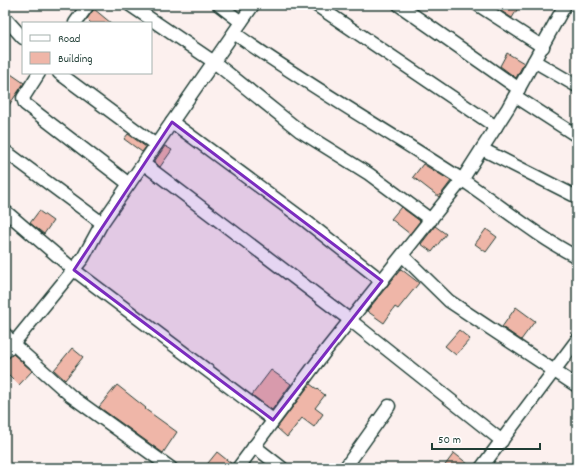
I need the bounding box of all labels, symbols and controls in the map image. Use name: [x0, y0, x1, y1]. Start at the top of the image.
legend: [22, 22, 152, 74]
text: Road: [58, 31, 80, 48]
text: Building: [58, 51, 93, 68]
scale bar: [432, 425, 540, 451]
text: 50 m: [438, 432, 461, 449]

